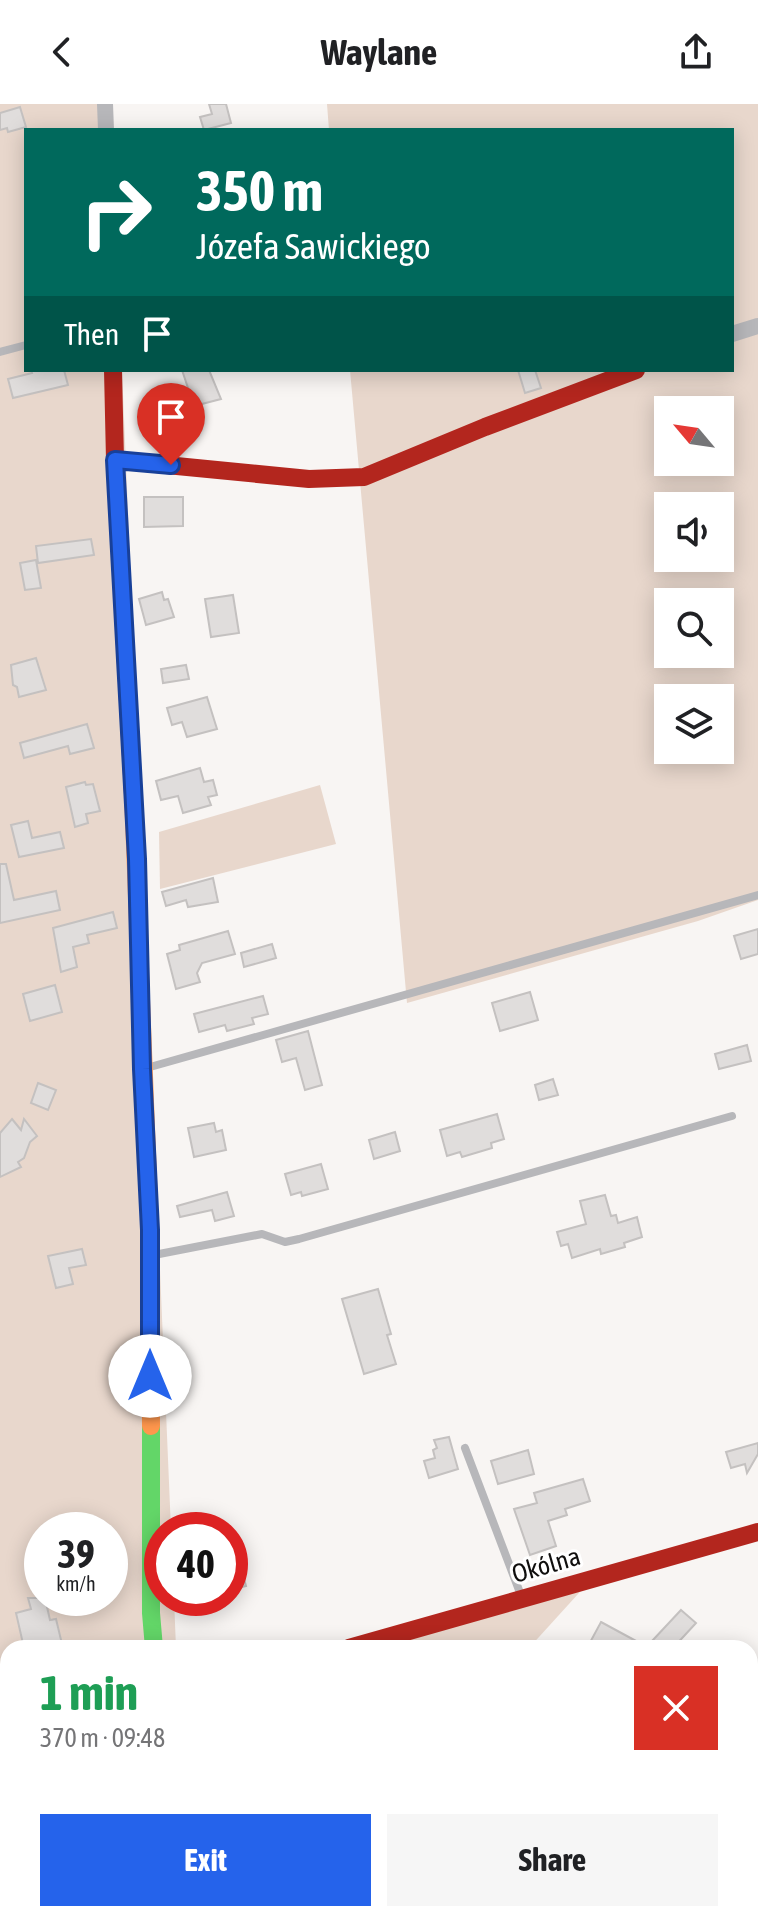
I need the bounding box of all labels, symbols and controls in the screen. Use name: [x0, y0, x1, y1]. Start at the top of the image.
icon: back: [40, 30, 84, 74]
icon: share: [674, 30, 718, 74]
text: Waylane: [321, 31, 437, 73]
text: 350 m: [196, 159, 323, 223]
icon: right: [64, 160, 168, 264]
text: Józefa Sawickiego: [196, 225, 431, 267]
icon: arrive: [135, 312, 179, 356]
text: Then: [64, 317, 119, 351]
pin: [137, 383, 205, 465]
icon: arrive: [149, 395, 193, 439]
north arrow: [654, 396, 734, 476]
map controls: [654, 396, 734, 764]
button: sound: [654, 492, 734, 572]
button: search: [654, 588, 734, 668]
button: layers: [654, 684, 734, 764]
position arrow: [108, 1334, 192, 1418]
speed limit sign: 40: [144, 1512, 248, 1616]
text: 39: [57, 1531, 95, 1576]
street label: Okólna: [508, 1541, 584, 1589]
text: km/h: [56, 1572, 96, 1595]
text: 1 min: [40, 1665, 138, 1720]
button: close: [634, 1666, 718, 1750]
text: 370 m · 09:48: [40, 1723, 165, 1753]
button: Exit: [40, 1814, 371, 1906]
button: Share: [387, 1814, 718, 1906]

